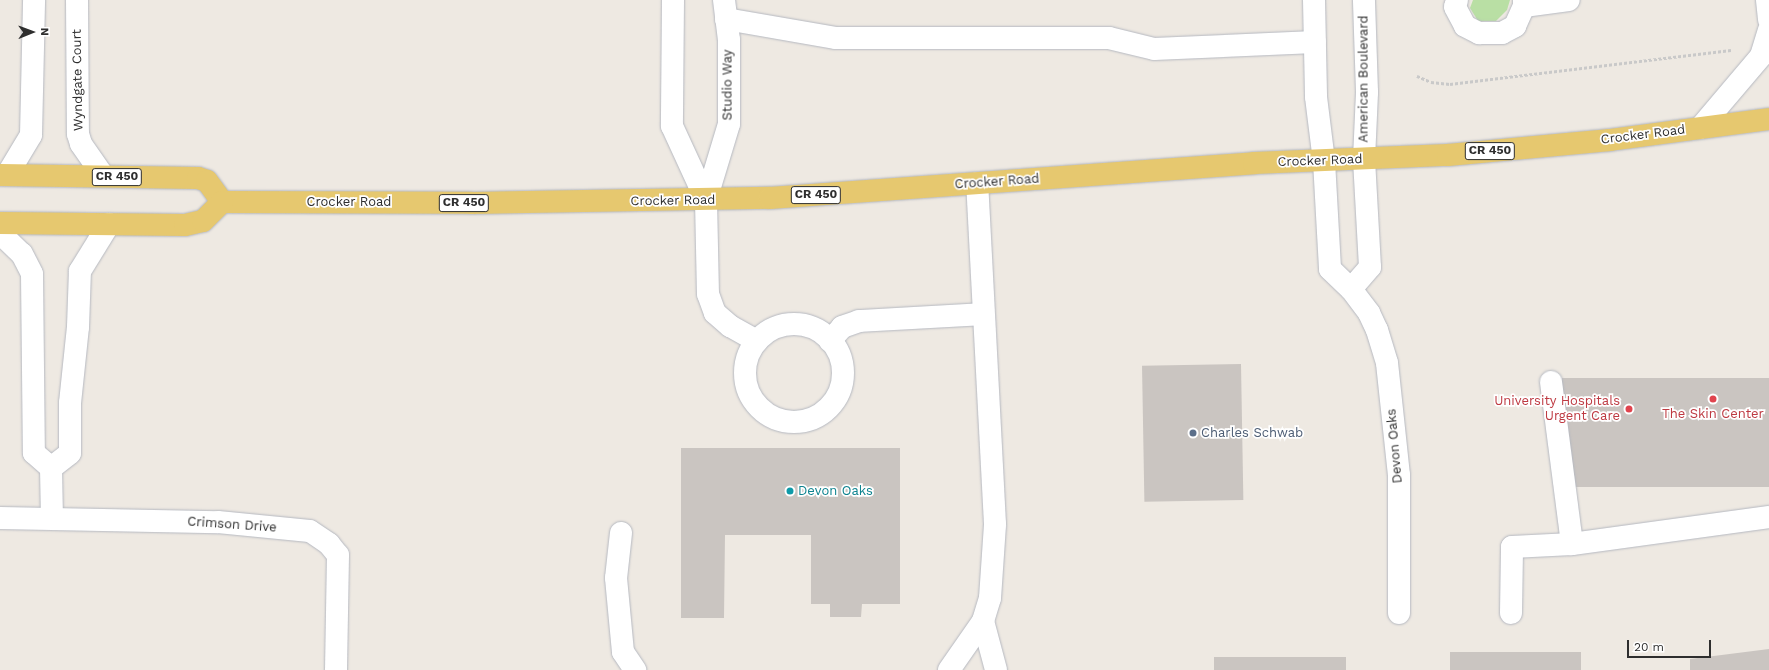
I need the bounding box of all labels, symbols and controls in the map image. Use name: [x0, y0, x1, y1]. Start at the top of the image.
north arrow: [12, 12, 52, 52]
street label: American Boulevard: [1356, 15, 1372, 143]
text: N: [38, 28, 51, 36]
street label: Wyndgate Court: [69, 29, 87, 131]
street label: Studio Way: [720, 49, 736, 121]
street label: Crocker Road: [1600, 122, 1686, 148]
road number: CR 450: [1464, 141, 1516, 161]
street label: Crocker Road: [1277, 152, 1363, 170]
road number: CR 450: [91, 167, 143, 187]
street label: Crocker Road: [954, 171, 1040, 193]
road number: CR 450: [790, 185, 842, 205]
street label: Crocker Road: [630, 192, 716, 210]
road number: CR 450: [438, 193, 490, 213]
street label: Crocker Road: [306, 194, 392, 210]
marker: The Skin Center: [1707, 393, 1719, 405]
place label: University Hospitals Urgent Care: [1494, 394, 1620, 425]
marker: University Hospitals Urgent Care: [1623, 403, 1635, 415]
place label: The Skin Center: [1662, 406, 1764, 422]
street label: Devon Oaks: [1384, 408, 1406, 484]
place label: Charles Schwab: [1201, 425, 1303, 441]
marker: Charles Schwab: [1188, 428, 1198, 438]
place label: Devon Oaks: [798, 483, 873, 499]
marker: Devon Oaks: [785, 486, 795, 496]
street label: Crimson Drive: [187, 514, 277, 536]
scale bar: [1629, 632, 1713, 658]
text: 20 m: [1634, 640, 1664, 654]

